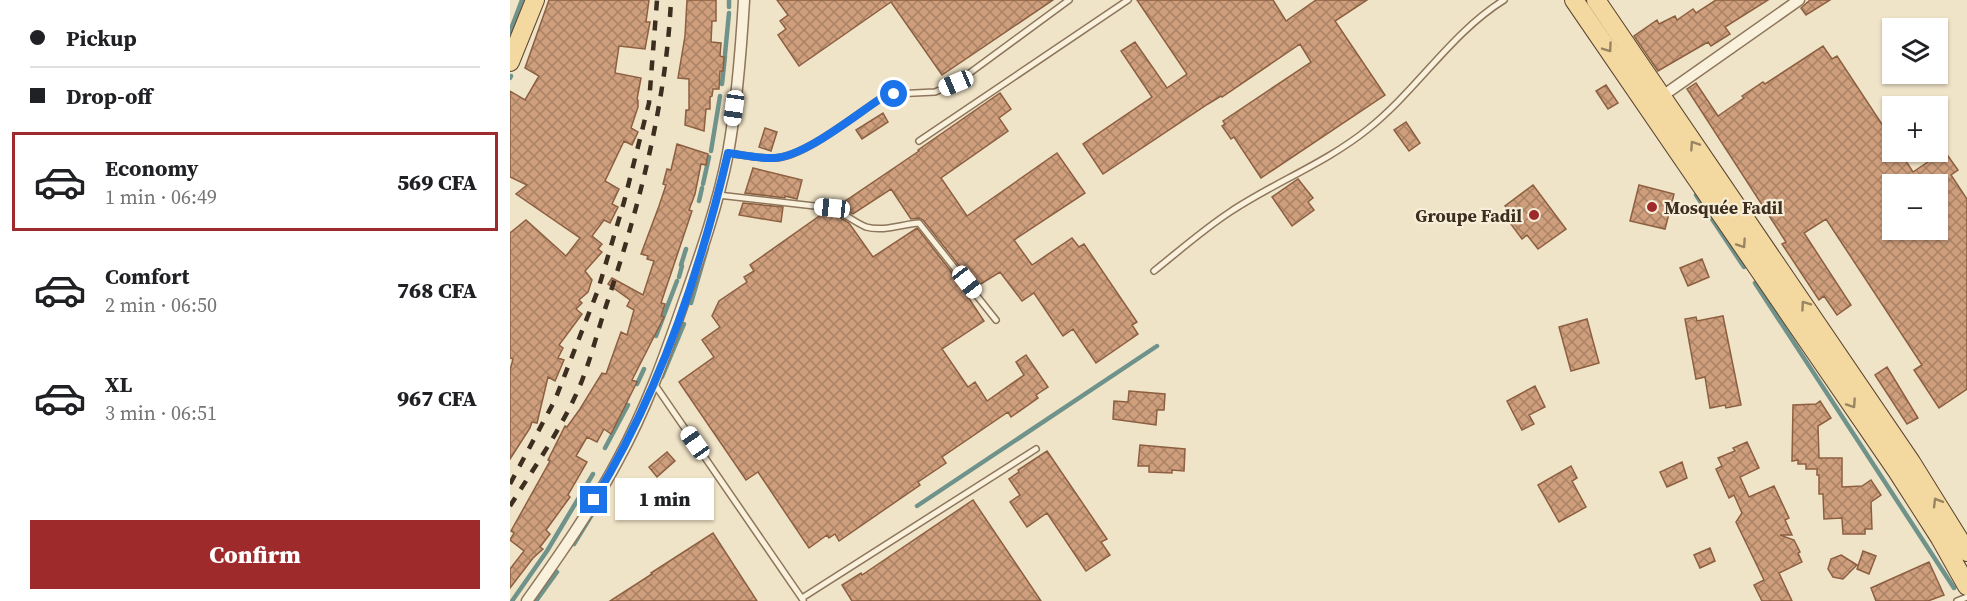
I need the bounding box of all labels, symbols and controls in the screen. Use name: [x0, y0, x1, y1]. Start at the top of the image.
map controls: [1882, 18, 1948, 240]
button: layers: [1882, 18, 1948, 84]
text: Pickup: [66, 23, 137, 53]
one-way arrow: [1601, 41, 1612, 52]
car: [936, 68, 976, 98]
route start: [880, 80, 907, 107]
text: Drop-off: [66, 81, 152, 111]
car: [723, 89, 745, 127]
button: +: [1882, 96, 1948, 162]
one-way arrow: [1691, 140, 1702, 151]
text: Economy: [105, 153, 199, 183]
icon: car: [33, 155, 87, 209]
text: 569 CFA: [397, 167, 477, 197]
button: −: [1882, 174, 1948, 240]
text: 1 min · 06:49: [105, 183, 217, 211]
place label: Mosquée Fadil: [1664, 195, 1783, 220]
car: [813, 197, 851, 219]
marker: Mosquée Fadil: [1645, 200, 1659, 214]
place label: Groupe Fadil: [1415, 203, 1522, 228]
marker: Groupe Fadil: [1527, 208, 1541, 222]
one-way arrow: [1734, 237, 1745, 248]
text: Comfort: [105, 261, 189, 291]
car: [949, 262, 985, 302]
icon: car: [33, 263, 87, 317]
text: 768 CFA: [397, 275, 477, 305]
text: 2 min · 06:50: [105, 291, 217, 319]
one-way arrow: [1801, 301, 1812, 312]
text: XL: [105, 369, 132, 399]
icon: car: [33, 371, 87, 425]
text: 967 CFA: [397, 383, 477, 413]
one-way arrow: [1845, 398, 1856, 409]
text: 3 min · 06:51: [105, 399, 217, 427]
car: [677, 423, 713, 463]
callout: 1 min: [615, 479, 714, 521]
text: 1 min: [638, 485, 691, 513]
route end: [580, 486, 607, 513]
one-way arrow: [1932, 498, 1944, 508]
button: Confirm: [30, 520, 480, 589]

